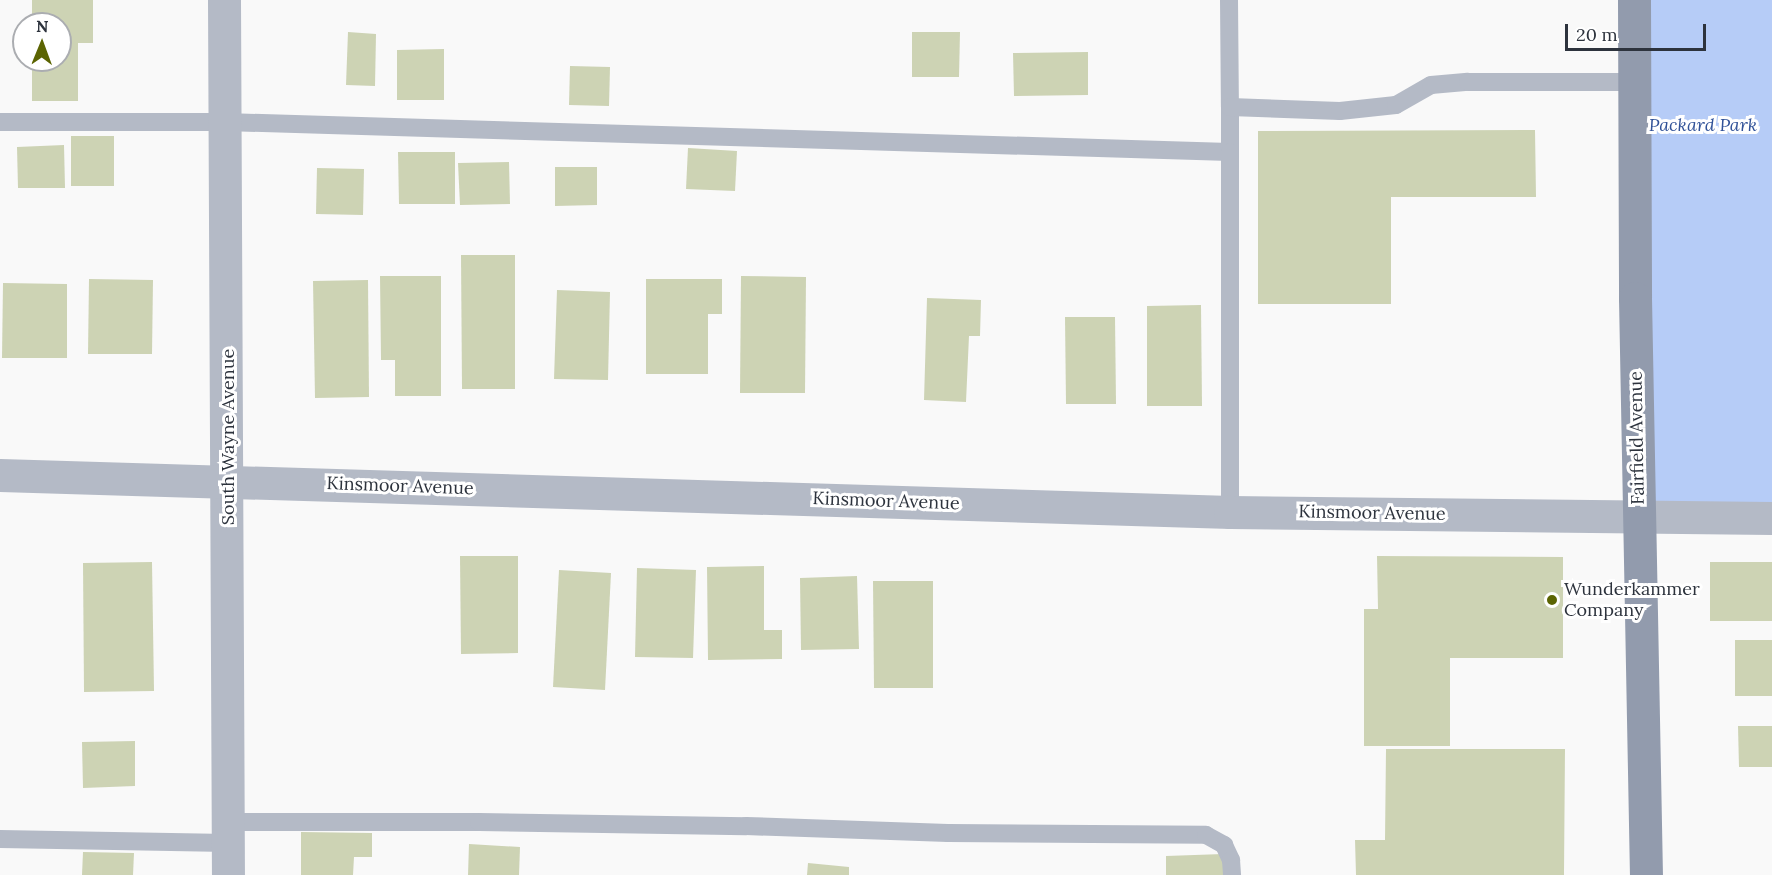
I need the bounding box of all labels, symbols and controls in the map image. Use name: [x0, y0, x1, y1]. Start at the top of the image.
north arrow: [12, 12, 72, 72]
scale bar: [1568, 12, 1709, 50]
text: N: [36, 16, 49, 36]
text: 20 m: [1576, 23, 1618, 46]
park label: Packard Park: [1649, 114, 1757, 136]
street label: South Wayne Avenue: [217, 349, 239, 525]
street label: Fairfield Avenue: [1625, 371, 1649, 505]
street label: Kinsmoor Avenue: [326, 473, 474, 499]
street label: Kinsmoor Avenue: [812, 488, 960, 514]
street label: Kinsmoor Avenue: [1298, 501, 1446, 525]
place label: Wunderkammer Company: [1564, 579, 1700, 622]
marker: Wunderkammer Company: [1545, 593, 1559, 607]

